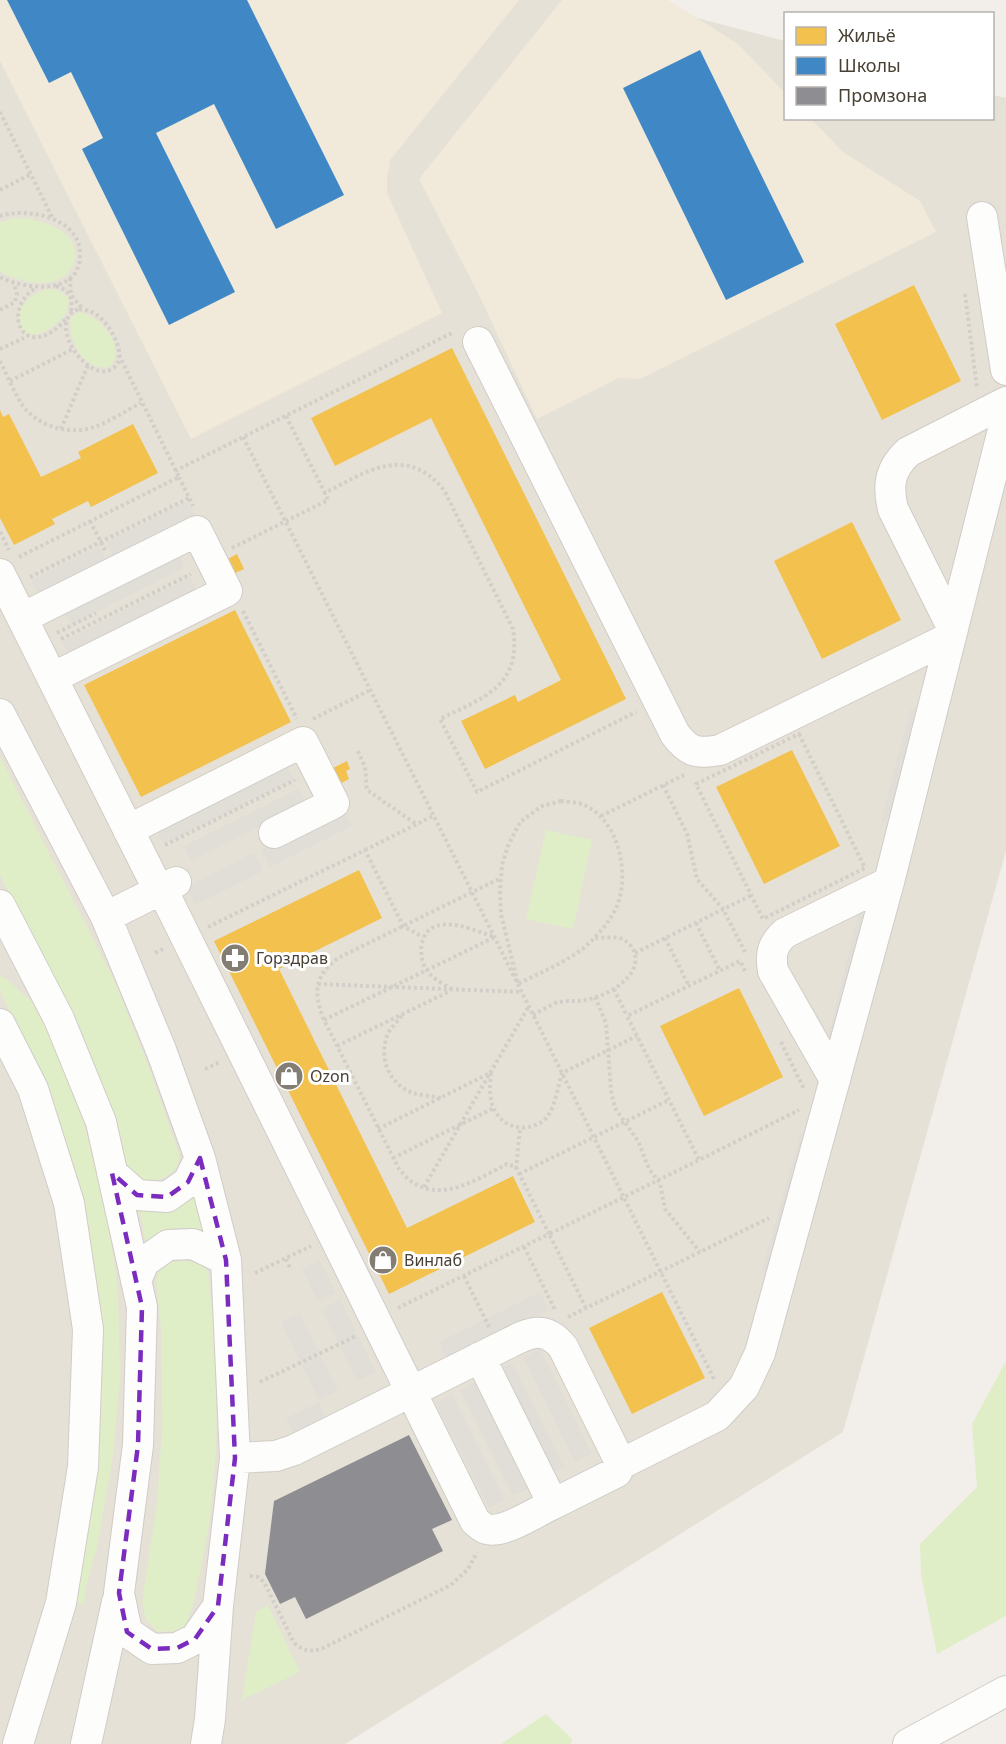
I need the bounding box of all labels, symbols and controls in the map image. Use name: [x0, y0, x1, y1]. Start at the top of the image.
legend: [784, 12, 994, 120]
text: Жильё: [838, 23, 896, 47]
text: Школы: [838, 53, 901, 77]
text: Промзона: [838, 83, 927, 107]
pharmacy icon: Горздрав: [219, 942, 251, 974]
place label: Горздрав: [256, 947, 328, 969]
shop icon: Ozon: [273, 1060, 305, 1092]
place label: Ozon: [310, 1065, 350, 1087]
shop icon: Винлаб: [367, 1244, 399, 1276]
place label: Винлаб: [404, 1249, 462, 1271]

